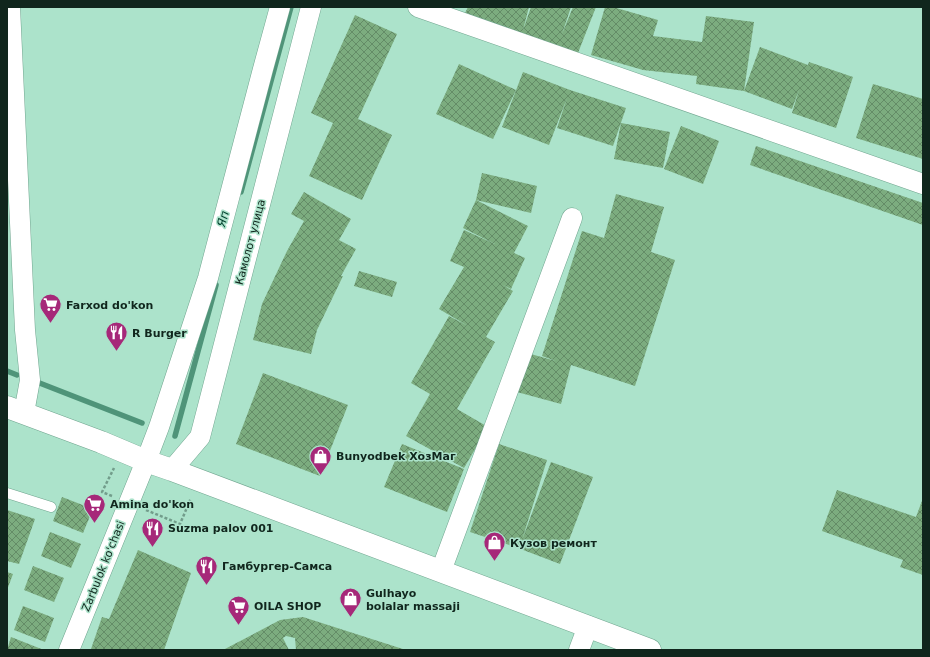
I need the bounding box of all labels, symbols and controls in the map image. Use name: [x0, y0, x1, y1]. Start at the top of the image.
street label: Камолот улица: [233, 198, 268, 286]
water label: Яп: [214, 209, 232, 230]
supermarket icon: Farxod do'kon: [37, 292, 63, 325]
place label: Farxod do'kon: [66, 299, 153, 312]
restaurant icon: R Burger: [104, 320, 130, 353]
place label: R Burger: [132, 327, 187, 340]
shop icon: Bunyodbek ХозМаг: [307, 443, 333, 476]
place label: Bunyodbek ХозМаг: [336, 450, 456, 463]
supermarket icon: Amina do'kon: [81, 491, 107, 524]
place label: Amina do'kon: [110, 498, 194, 511]
restaurant icon: Suzma palov 001: [140, 515, 166, 548]
street label: Zarbulok ko'chasi: [79, 519, 128, 613]
place label: Suzma palov 001: [168, 522, 273, 535]
shop icon: Кузов ремонт: [482, 530, 508, 563]
place label: Кузов ремонт: [510, 537, 597, 550]
restaurant icon: Гамбургер-Самса: [194, 553, 220, 586]
place label: Гамбургер-Самса: [222, 560, 332, 573]
shop icon: Gulhayo bolalar massaji: [337, 586, 363, 619]
place label: Gulhayo bolalar massaji: [366, 587, 460, 613]
supermarket icon: OILA SHOP: [226, 593, 252, 626]
place label: OILA SHOP: [254, 600, 321, 613]

